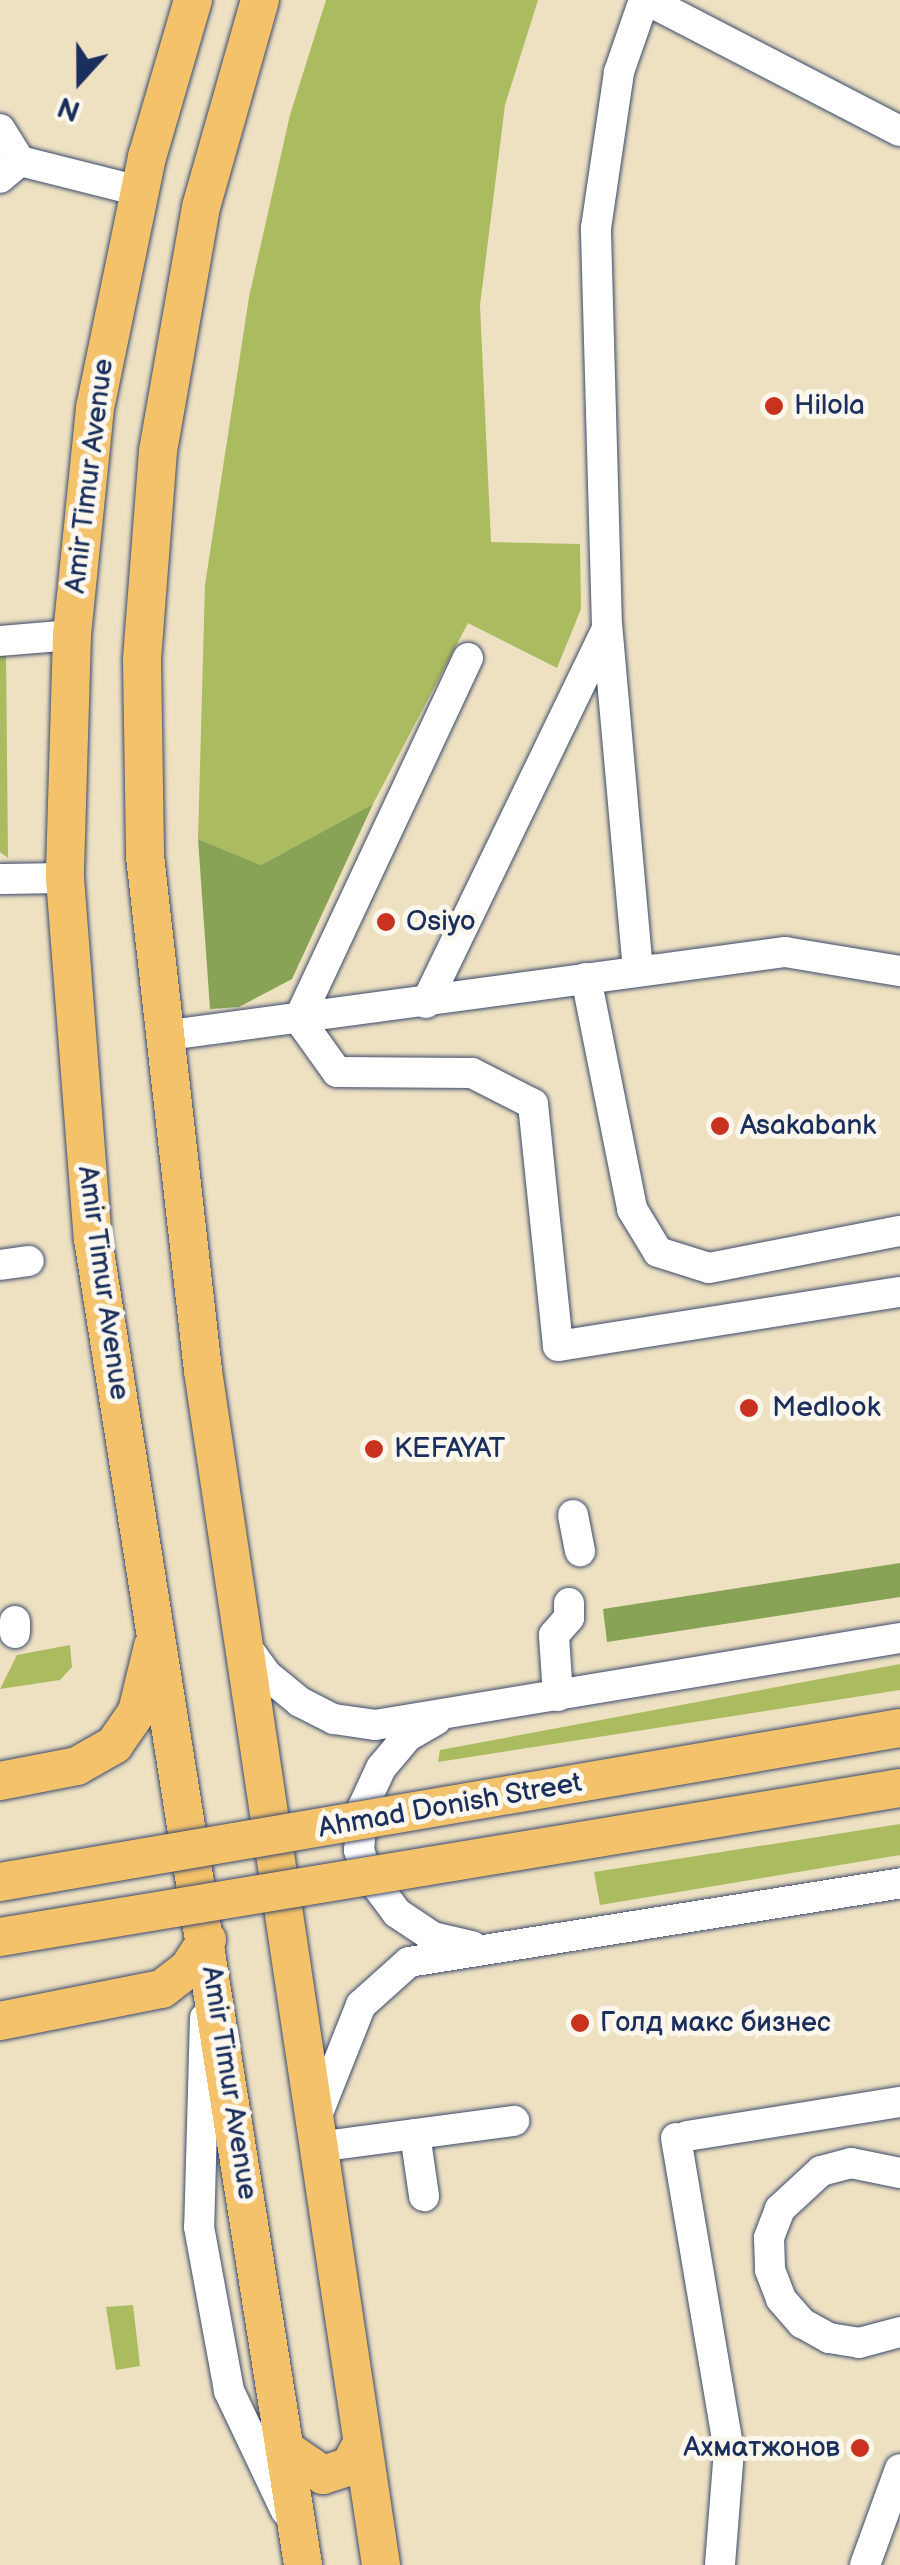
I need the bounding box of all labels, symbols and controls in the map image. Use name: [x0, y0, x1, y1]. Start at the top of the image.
north arrow: [30, 30, 130, 130]
text: N: [53, 89, 85, 128]
street label: Amir Timur Avenue: [59, 356, 121, 596]
place label: Hilola: [794, 389, 865, 423]
marker: Hilola: [763, 395, 785, 417]
place label: Osiyo: [406, 905, 476, 939]
marker: Osiyo: [375, 911, 397, 933]
place label: Asakabank: [740, 1109, 876, 1143]
marker: Asakabank: [709, 1115, 731, 1137]
street label: Amir Timur Avenue: [70, 1163, 136, 1403]
place label: Medlook: [772, 1391, 880, 1425]
marker: Medlook: [736, 1395, 762, 1421]
place label: KEFAYAT: [394, 1432, 505, 1466]
marker: KEFAYAT: [363, 1438, 385, 1460]
street label: Ahmad Donish Street: [315, 1766, 585, 1846]
street label: Amir Timur Avenue: [194, 1963, 264, 2203]
place label: Голд макс бизнес: [600, 2006, 831, 2040]
marker: Голд макс бизнес: [569, 2012, 591, 2034]
place label: Ахматжонов: [684, 2431, 840, 2465]
marker: Ахматжонов: [849, 2437, 871, 2459]

